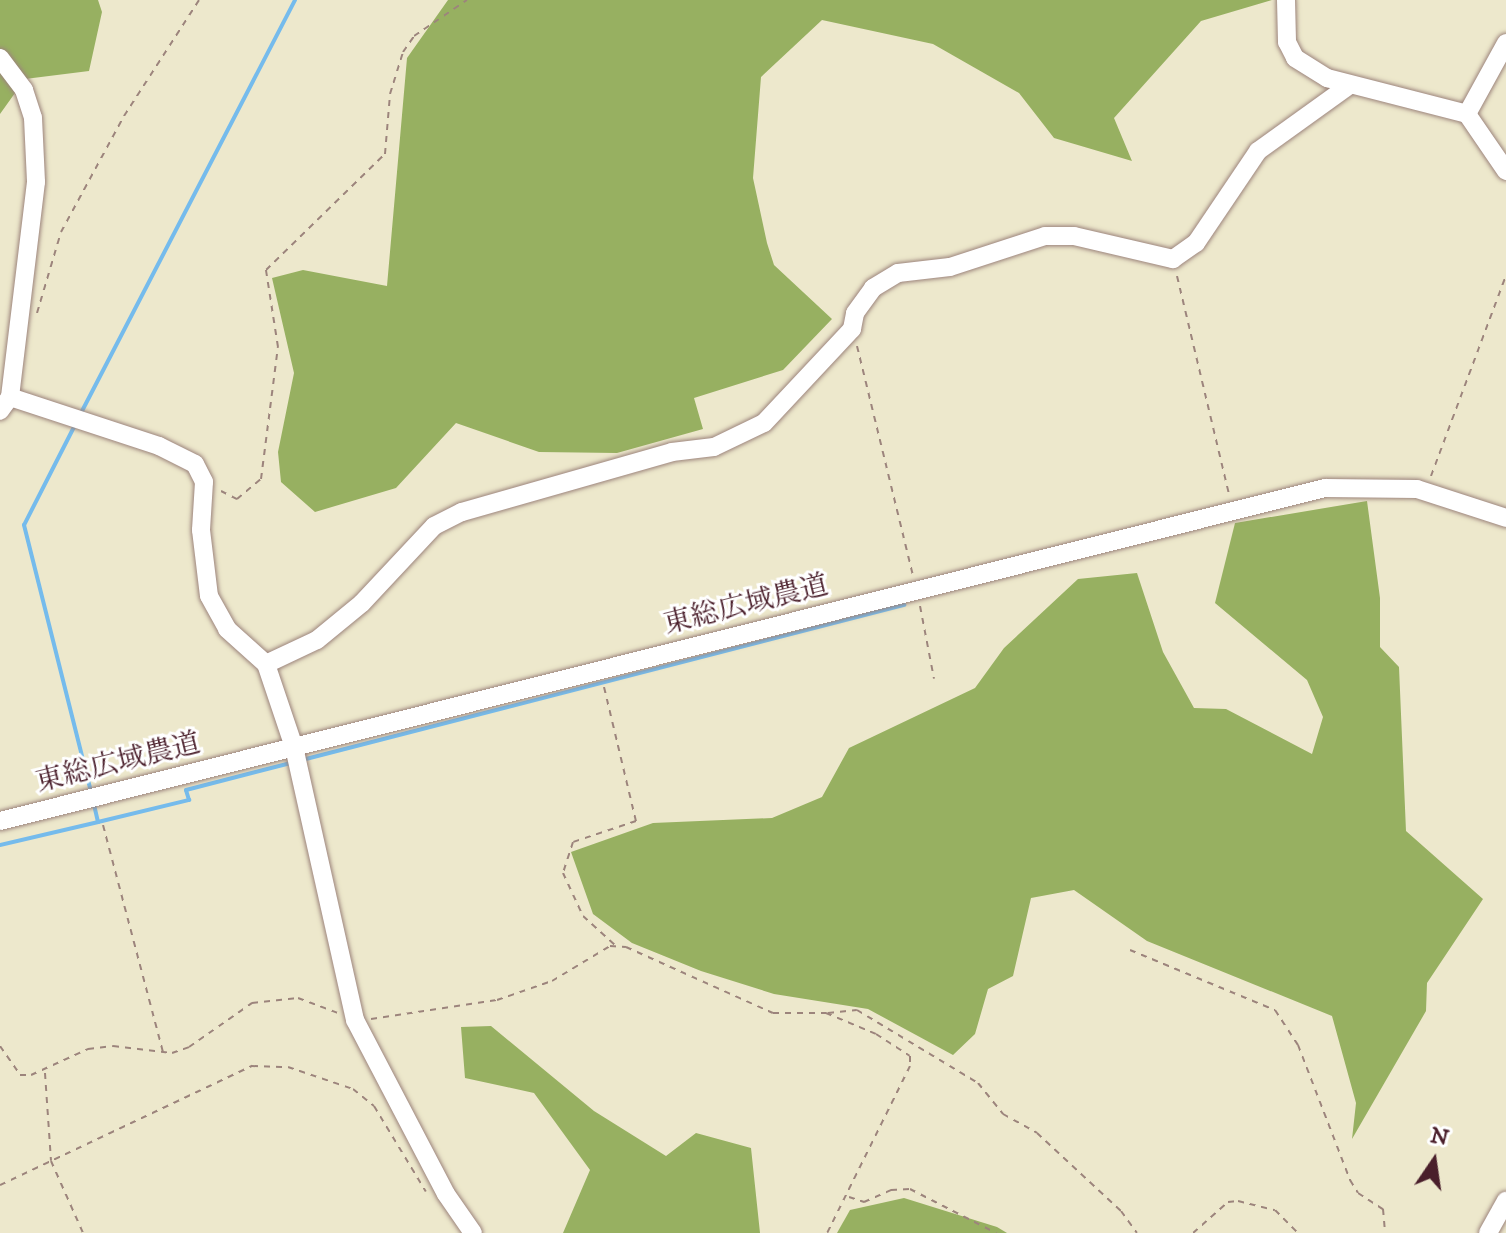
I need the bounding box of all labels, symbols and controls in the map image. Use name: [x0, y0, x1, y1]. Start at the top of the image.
street label: 東総広域農道: [660, 568, 832, 642]
street label: 東総広域農道: [32, 726, 204, 800]
north arrow: [1394, 1121, 1474, 1201]
text: N: [1428, 1122, 1451, 1152]

